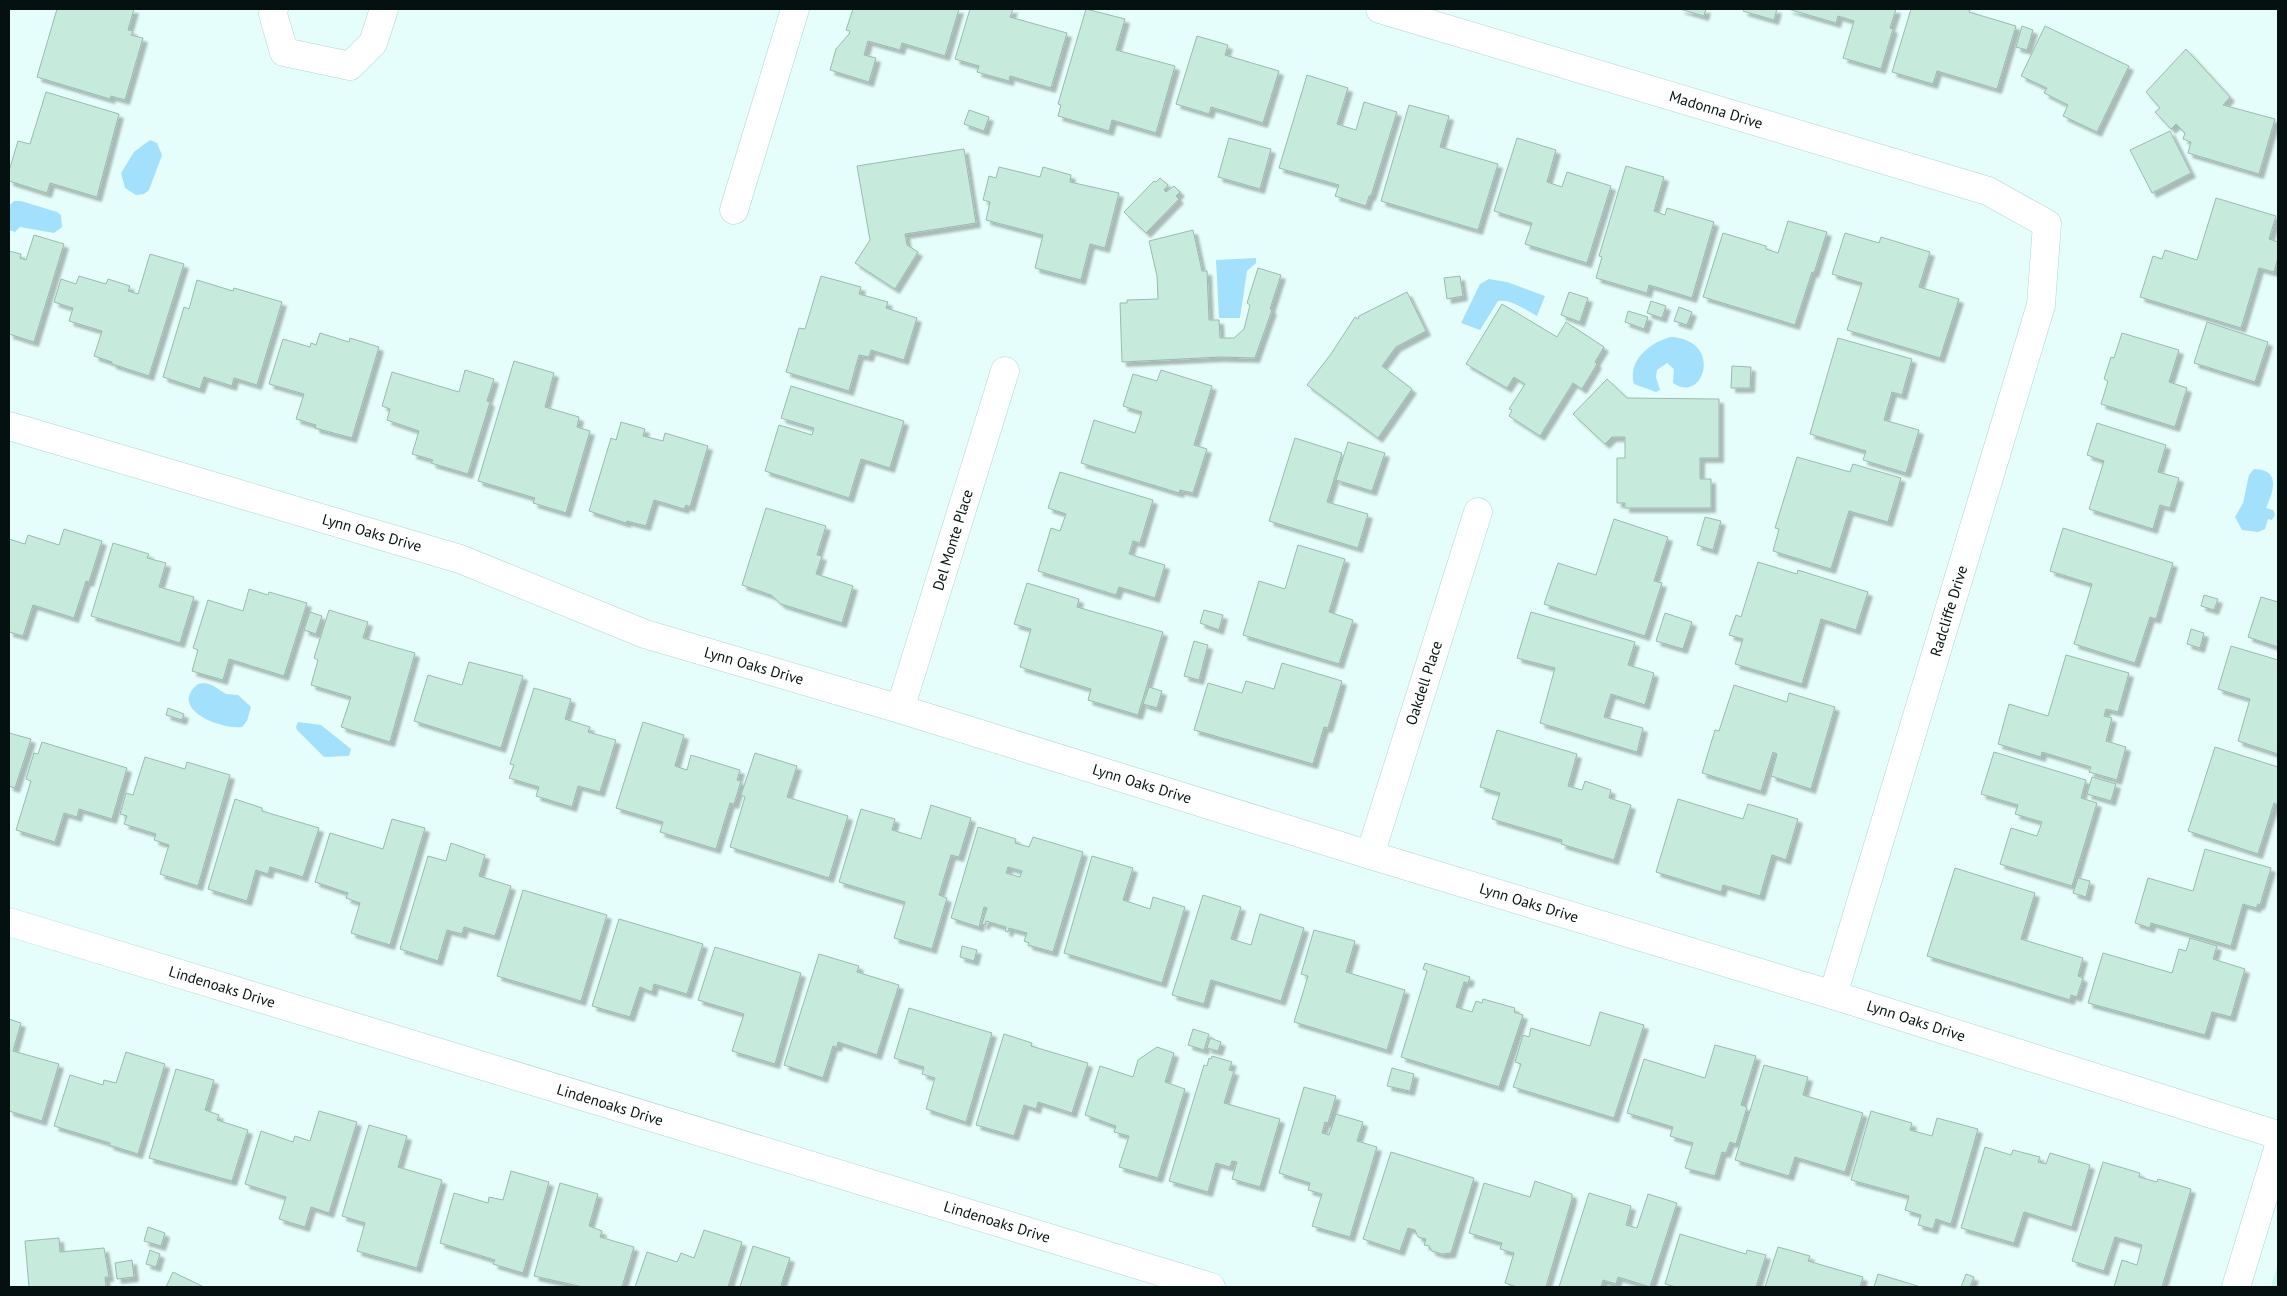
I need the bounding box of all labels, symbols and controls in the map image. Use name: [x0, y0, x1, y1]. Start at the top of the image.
street label: Madonna Drive: [1667, 86, 1765, 133]
street label: Del Monte Place: [928, 487, 977, 593]
street label: Lynn Oaks Drive: [320, 509, 424, 556]
street label: Radcliffe Drive: [1926, 563, 1971, 659]
street label: Oakdell Place: [1401, 638, 1446, 727]
street label: Lynn Oaks Drive: [702, 642, 806, 689]
street label: Lynn Oaks Drive: [1090, 759, 1194, 808]
street label: Lynn Oaks Drive: [1477, 878, 1581, 927]
street label: Lindenoaks Drive: [167, 961, 278, 1012]
street label: Lynn Oaks Drive: [1864, 996, 1968, 1045]
street label: Lindenoaks Drive: [555, 1079, 666, 1130]
street label: Lindenoaks Drive: [942, 1196, 1053, 1247]

